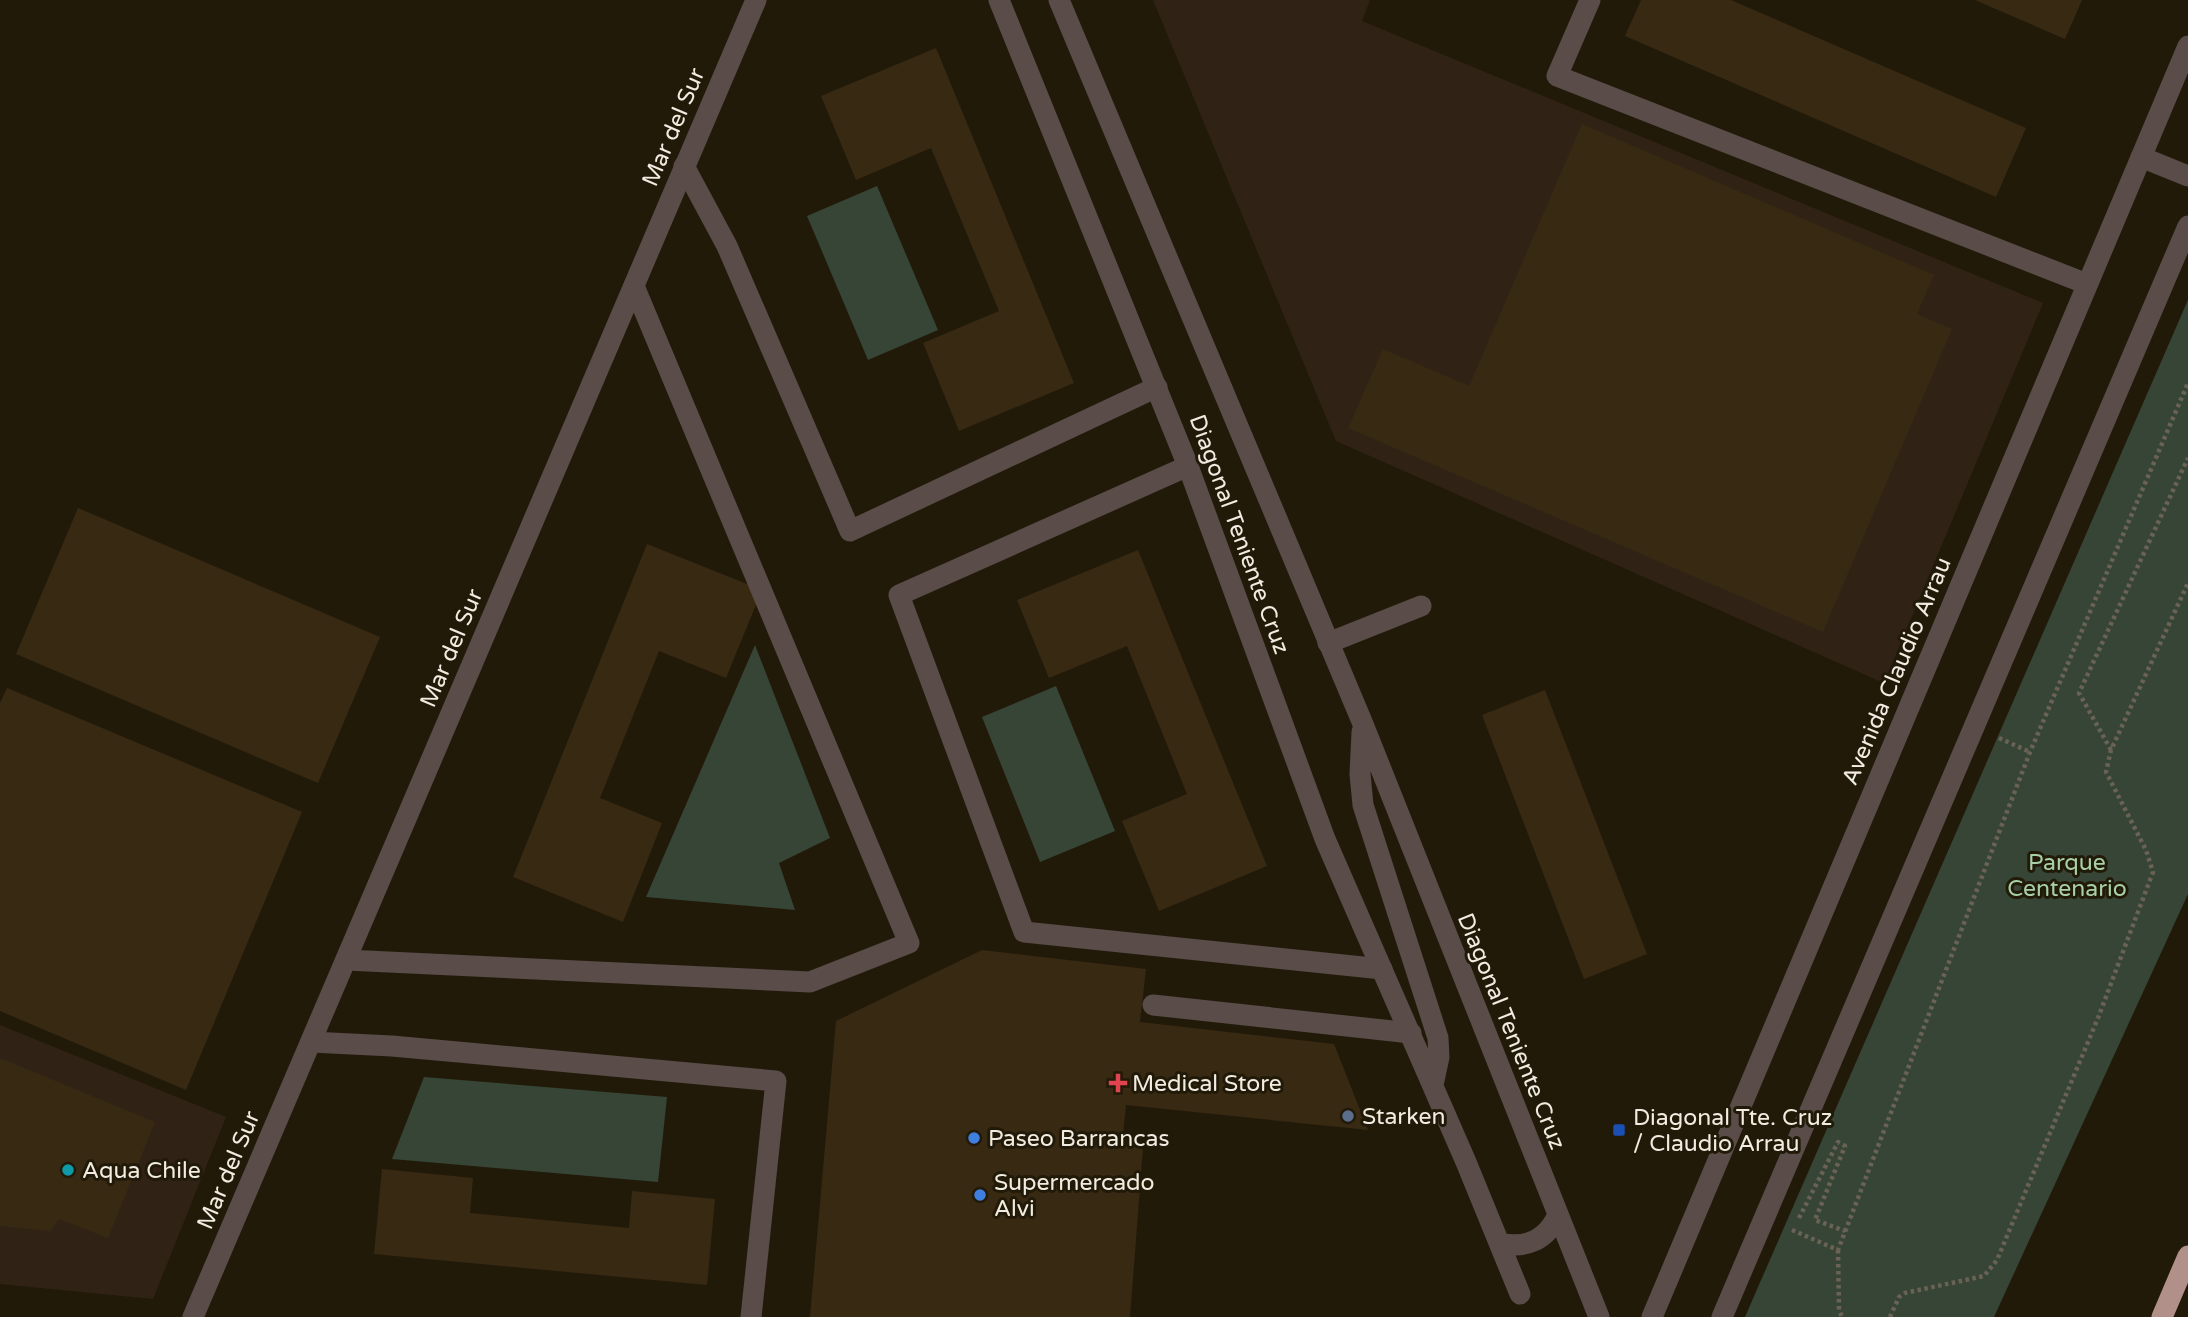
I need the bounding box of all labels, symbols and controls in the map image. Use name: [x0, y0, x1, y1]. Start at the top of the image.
street label: Mar del Sur: [636, 64, 711, 191]
street label: Diagonal Teniente Cruz: [1183, 411, 1295, 658]
street label: Avenida Claudio Arrau: [1836, 553, 1958, 790]
street label: Mar del Sur: [414, 585, 489, 712]
park label: Parque Centenario: [2007, 849, 2127, 903]
street label: Diagonal Teniente Cruz: [1451, 909, 1571, 1154]
place label: Medical Store: [1132, 1070, 1282, 1098]
marker: Medical Store: [1110, 1075, 1126, 1091]
place label: Starken: [1362, 1103, 1446, 1131]
place label: Diagonal Tte. Cruz / Claudio Arrau: [1633, 1104, 1832, 1158]
street label: Mar del Sur: [191, 1107, 266, 1234]
marker: Starken: [1340, 1108, 1356, 1124]
marker: Diagonal Tte. Cruz / Claudio Arrau: [1611, 1122, 1627, 1138]
place label: Paseo Barrancas: [988, 1125, 1169, 1153]
marker: Paseo Barrancas: [966, 1130, 982, 1146]
place label: Aqua Chile: [82, 1157, 201, 1185]
marker: Aqua Chile: [60, 1162, 76, 1178]
place label: Supermercado Alvi: [994, 1169, 1155, 1223]
marker: Supermercado Alvi: [972, 1187, 988, 1203]

